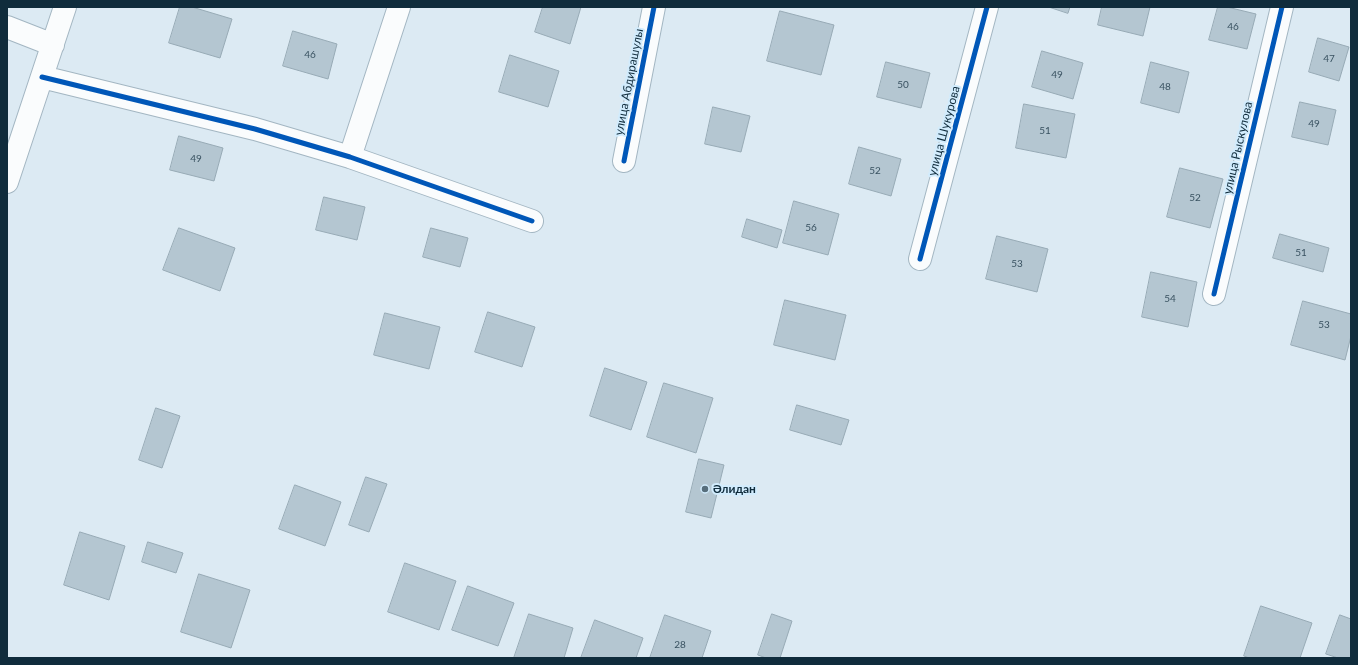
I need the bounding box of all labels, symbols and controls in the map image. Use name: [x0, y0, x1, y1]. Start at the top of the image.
house number: 46: [1227, 21, 1239, 33]
street label: улица Абдирашулы: [612, 27, 646, 137]
house number: 46: [304, 49, 316, 61]
house number: 47: [1323, 53, 1335, 65]
house number: 49: [1051, 69, 1063, 81]
house number: 50: [897, 79, 909, 91]
house number: 48: [1159, 81, 1171, 93]
street label: улица Шукурова: [925, 84, 963, 178]
street label: улица Рыскулова: [1220, 100, 1256, 196]
house number: 49: [1308, 118, 1320, 130]
house number: 51: [1039, 125, 1051, 137]
house number: 49: [190, 153, 202, 165]
house number: 52: [869, 165, 881, 177]
house number: 52: [1189, 192, 1201, 204]
house number: 56: [805, 222, 817, 234]
house number: 51: [1295, 247, 1307, 259]
house number: 53: [1011, 258, 1023, 270]
house number: 54: [1164, 293, 1176, 305]
house number: 53: [1318, 319, 1330, 331]
place label: Әлидан: [713, 482, 756, 496]
marker: Әлидан: [700, 484, 710, 494]
house number: 28: [674, 639, 686, 651]

